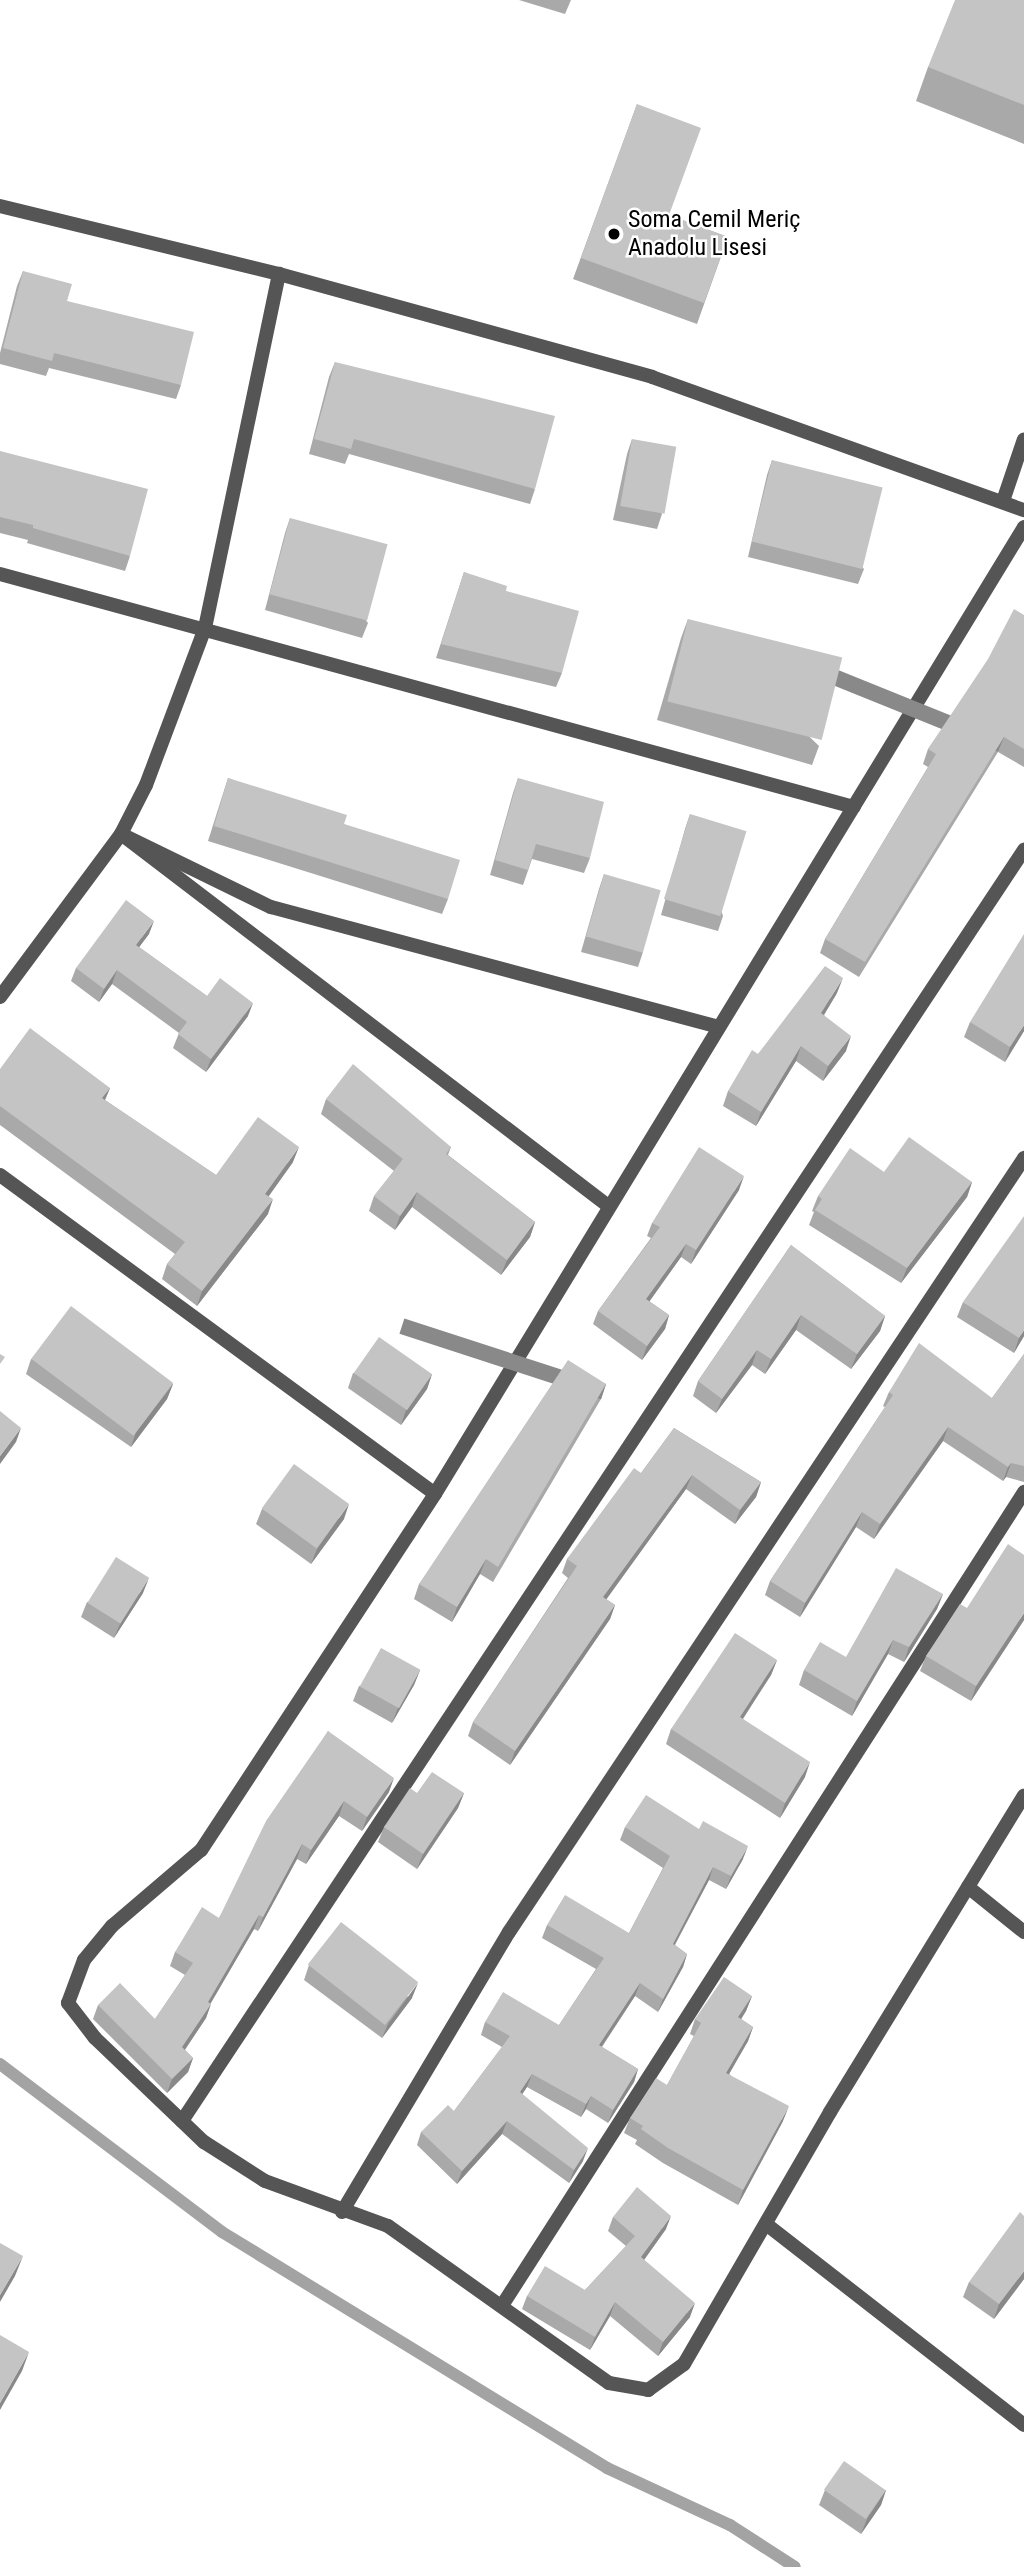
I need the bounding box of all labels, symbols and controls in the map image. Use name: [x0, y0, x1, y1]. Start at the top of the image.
place label: Soma Cemil Meriç Anadolu Lisesi: [628, 206, 800, 262]
marker: Soma Cemil Meriç Anadolu Lisesi: [606, 226, 622, 242]

